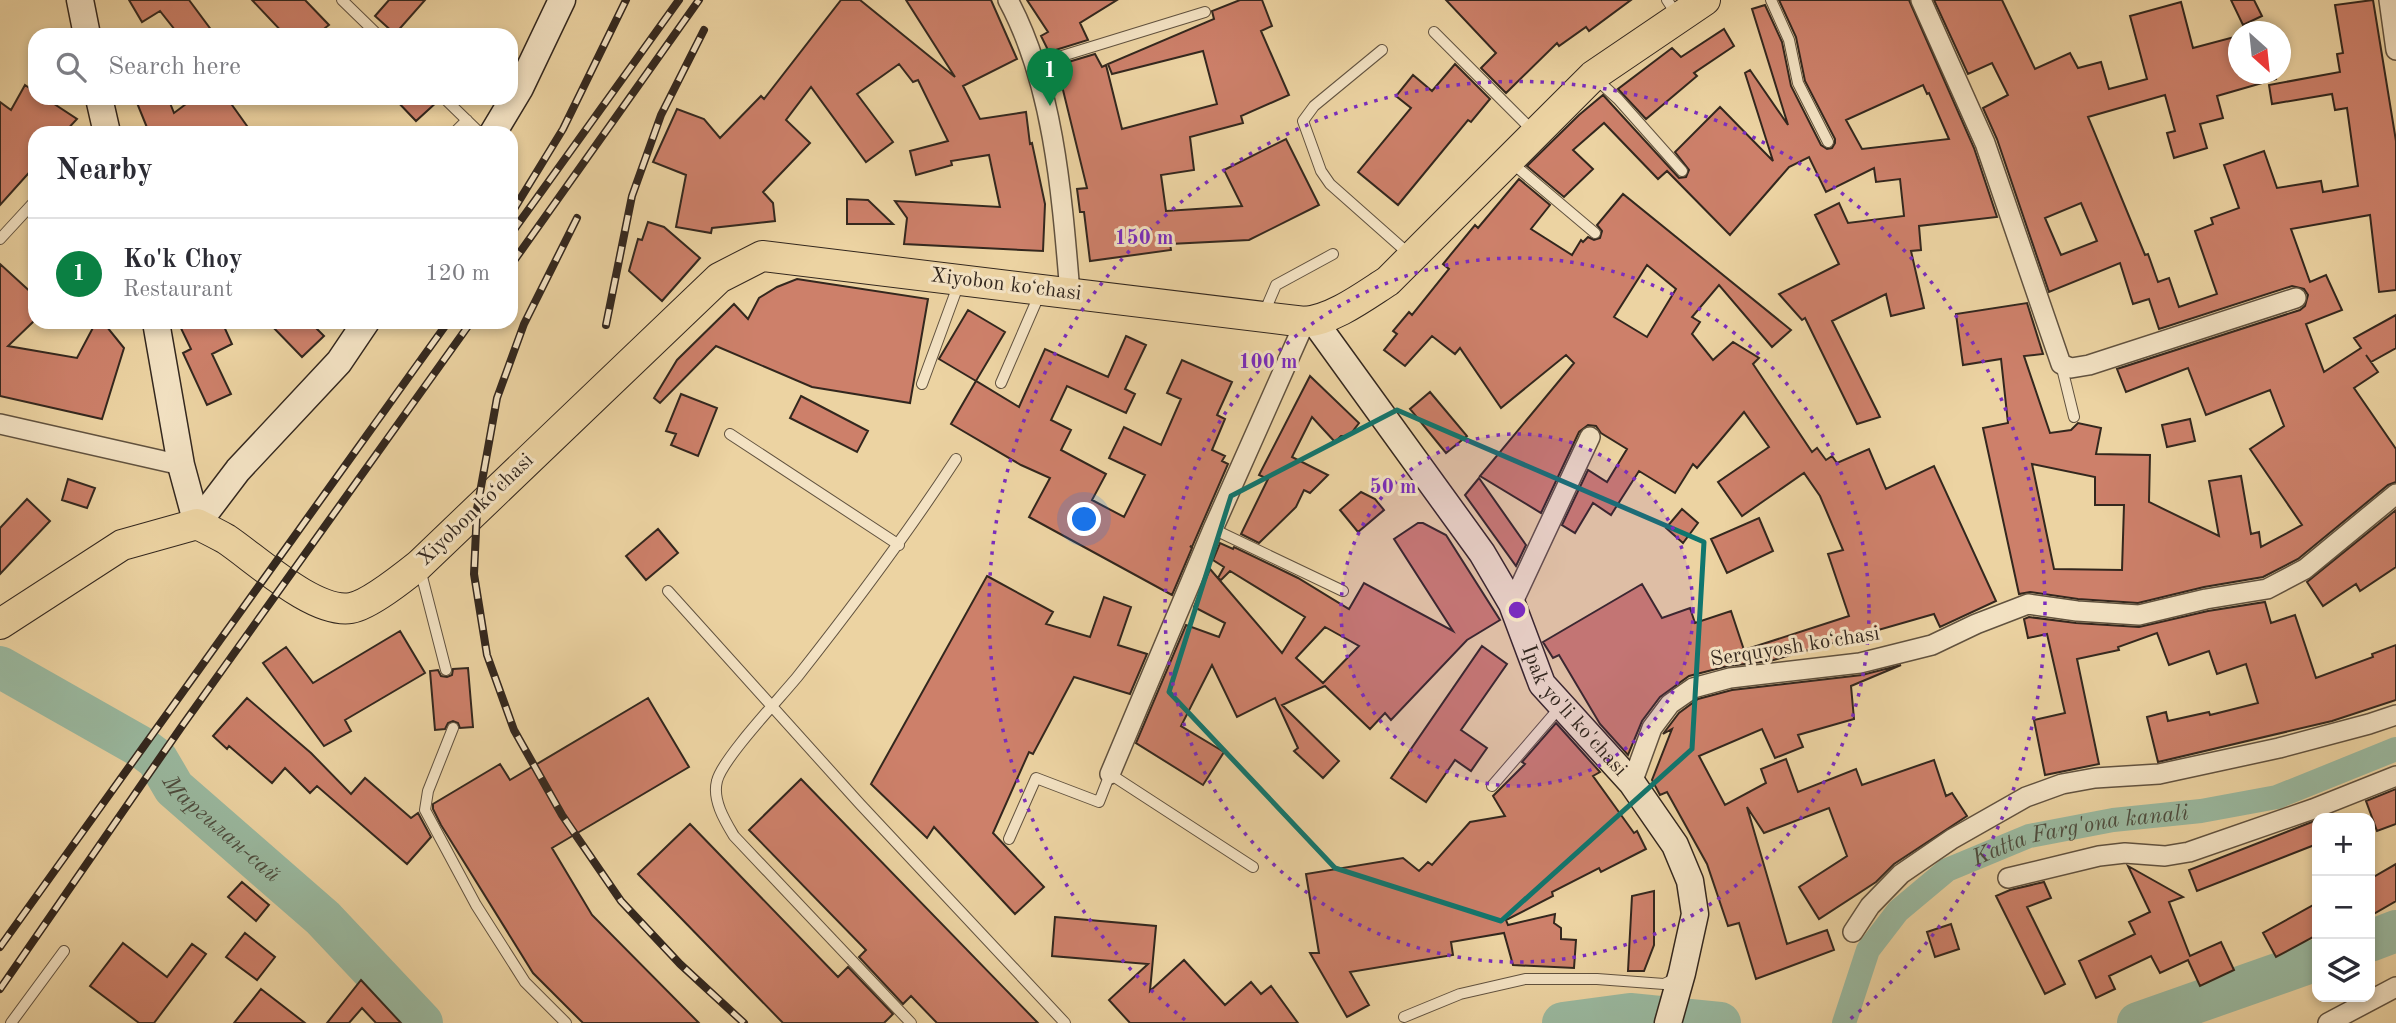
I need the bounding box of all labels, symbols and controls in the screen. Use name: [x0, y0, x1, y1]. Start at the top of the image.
north arrow: [2228, 21, 2291, 84]
search box: [28, 28, 518, 105]
icon: search: [52, 48, 90, 86]
pin: 1: [1027, 48, 1073, 106]
text: Search here: [108, 54, 241, 80]
text: Nearby: [56, 156, 153, 186]
text: 150 m: [1114, 228, 1174, 249]
text: Ko'k Choy: [123, 247, 243, 273]
text: 1: [72, 262, 86, 285]
text: 120 m: [425, 262, 490, 285]
street label: Xiyobon koʻchasi: [929, 265, 1083, 305]
text: Restaurant: [123, 278, 233, 301]
text: 100 m: [1238, 352, 1298, 373]
street label: Xiyobon koʻchasi: [414, 450, 538, 570]
text: 50 m: [1369, 477, 1417, 498]
your location: [1067, 502, 1101, 536]
centre of rings: [1505, 598, 1529, 622]
street label: Serquyosh koʻchasi: [1709, 623, 1881, 671]
street label: Ipak yo'li ko'chasi: [1518, 642, 1631, 780]
water label: Маргилан-сай: [157, 771, 285, 887]
water label: Katta Farg'ona kanali: [1967, 801, 2190, 870]
map controls: [2312, 813, 2375, 1002]
button: +: [2312, 813, 2375, 876]
button: −: [2312, 876, 2375, 939]
button: layers: [2312, 939, 2375, 1002]

